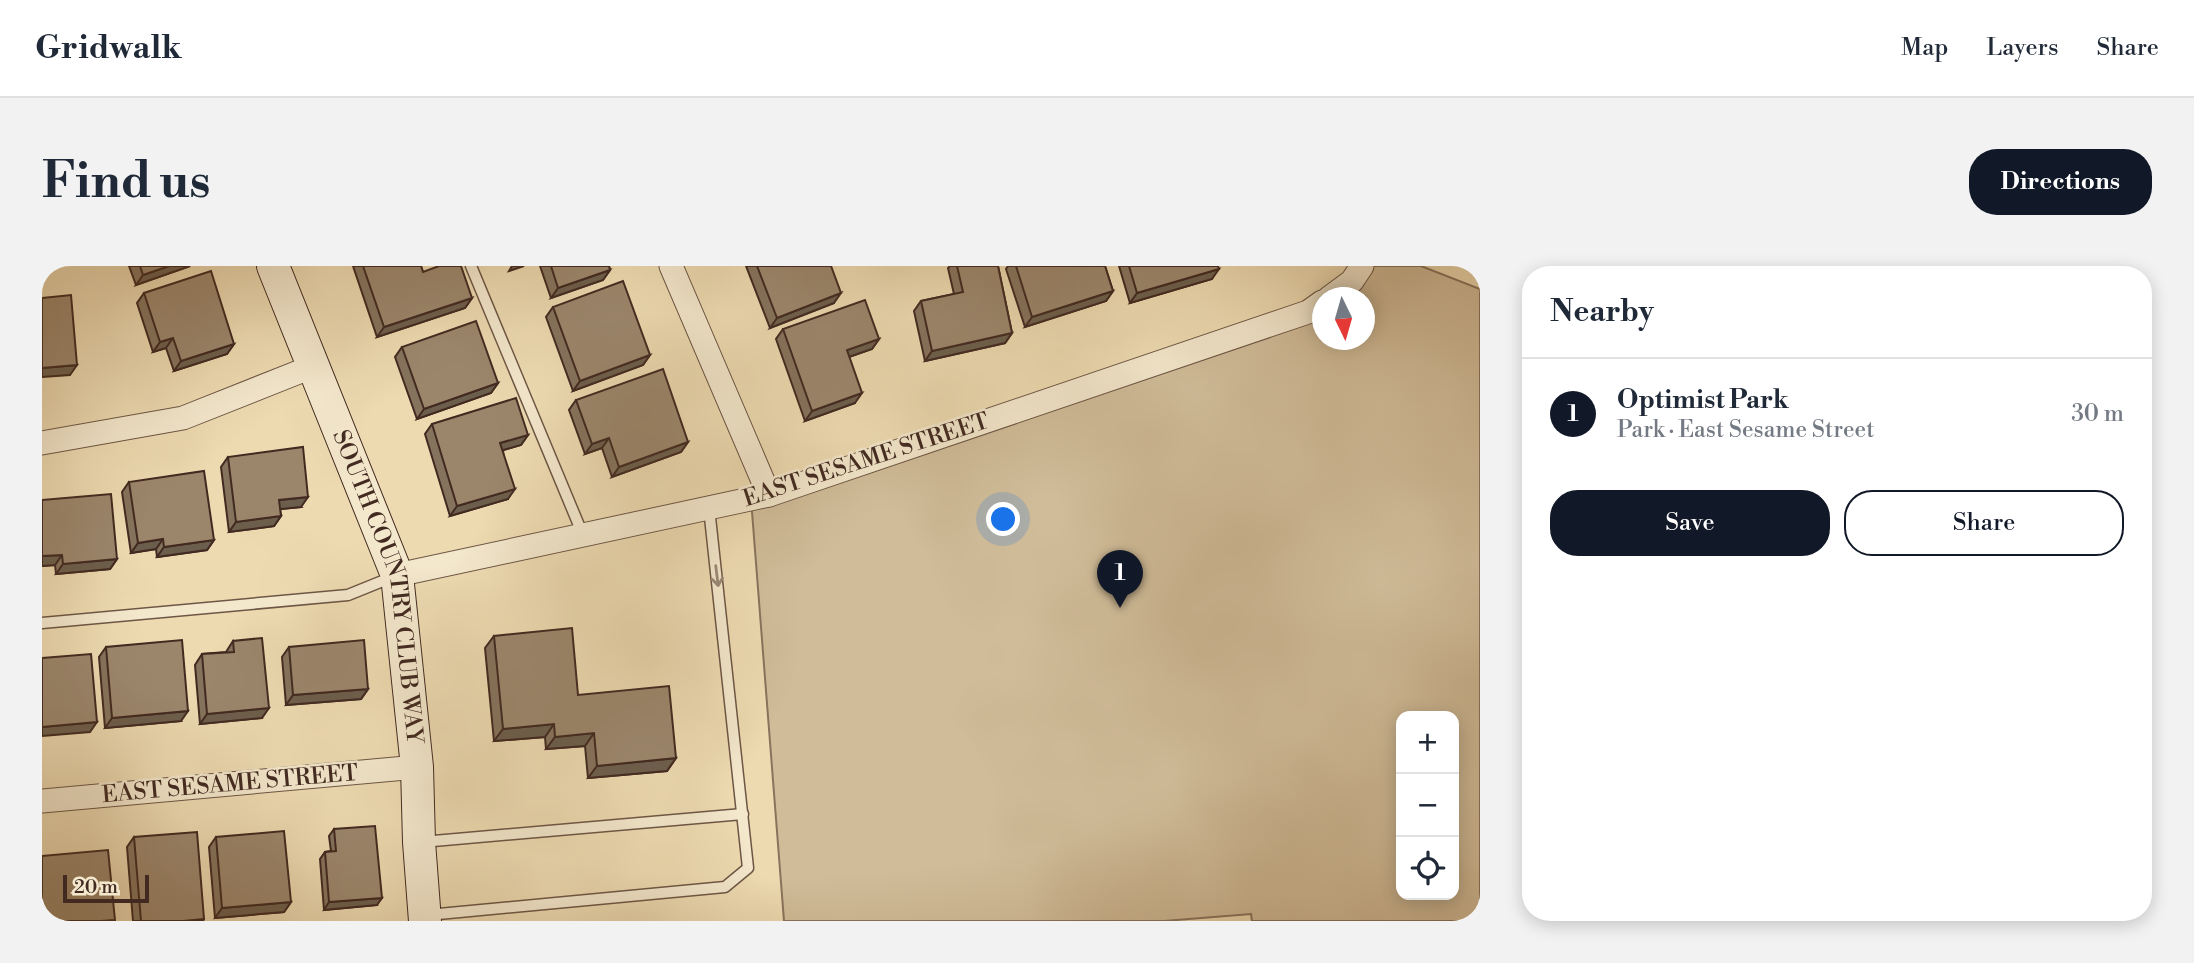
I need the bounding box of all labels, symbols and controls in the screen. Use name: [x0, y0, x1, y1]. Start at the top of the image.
text: Gridwalk: [35, 28, 182, 69]
text: Map: [1901, 33, 1948, 63]
text: Layers: [1986, 33, 2058, 63]
text: Share: [2096, 33, 2159, 63]
button: Directions: [1969, 149, 2152, 215]
text: Find us: [42, 152, 211, 213]
north arrow: [1312, 287, 1375, 350]
text: Nearby: [1550, 293, 1654, 331]
text: Optimist Park: [1617, 384, 1789, 416]
text: 1: [1567, 400, 1579, 428]
text: 30 m: [2071, 400, 2124, 428]
street label: EAST SESAME STREET: [739, 407, 993, 513]
text: Park · East Sesame Street: [1617, 416, 1874, 444]
street label: SOUTH COUNTRY CLUB WAY: [326, 426, 429, 747]
button: Save: [1550, 490, 1830, 556]
button: Share: [1844, 490, 2124, 556]
your location: [986, 502, 1020, 536]
pin: 1: [1097, 550, 1143, 608]
one-way arrow: [710, 564, 723, 587]
map controls: [1396, 711, 1459, 900]
button: +: [1396, 711, 1459, 774]
street label: EAST SESAME STREET: [101, 759, 359, 809]
button: −: [1396, 774, 1459, 837]
button: locate: [1396, 837, 1459, 900]
scale bar: [63, 872, 149, 904]
text: 20 m: [74, 875, 118, 899]

